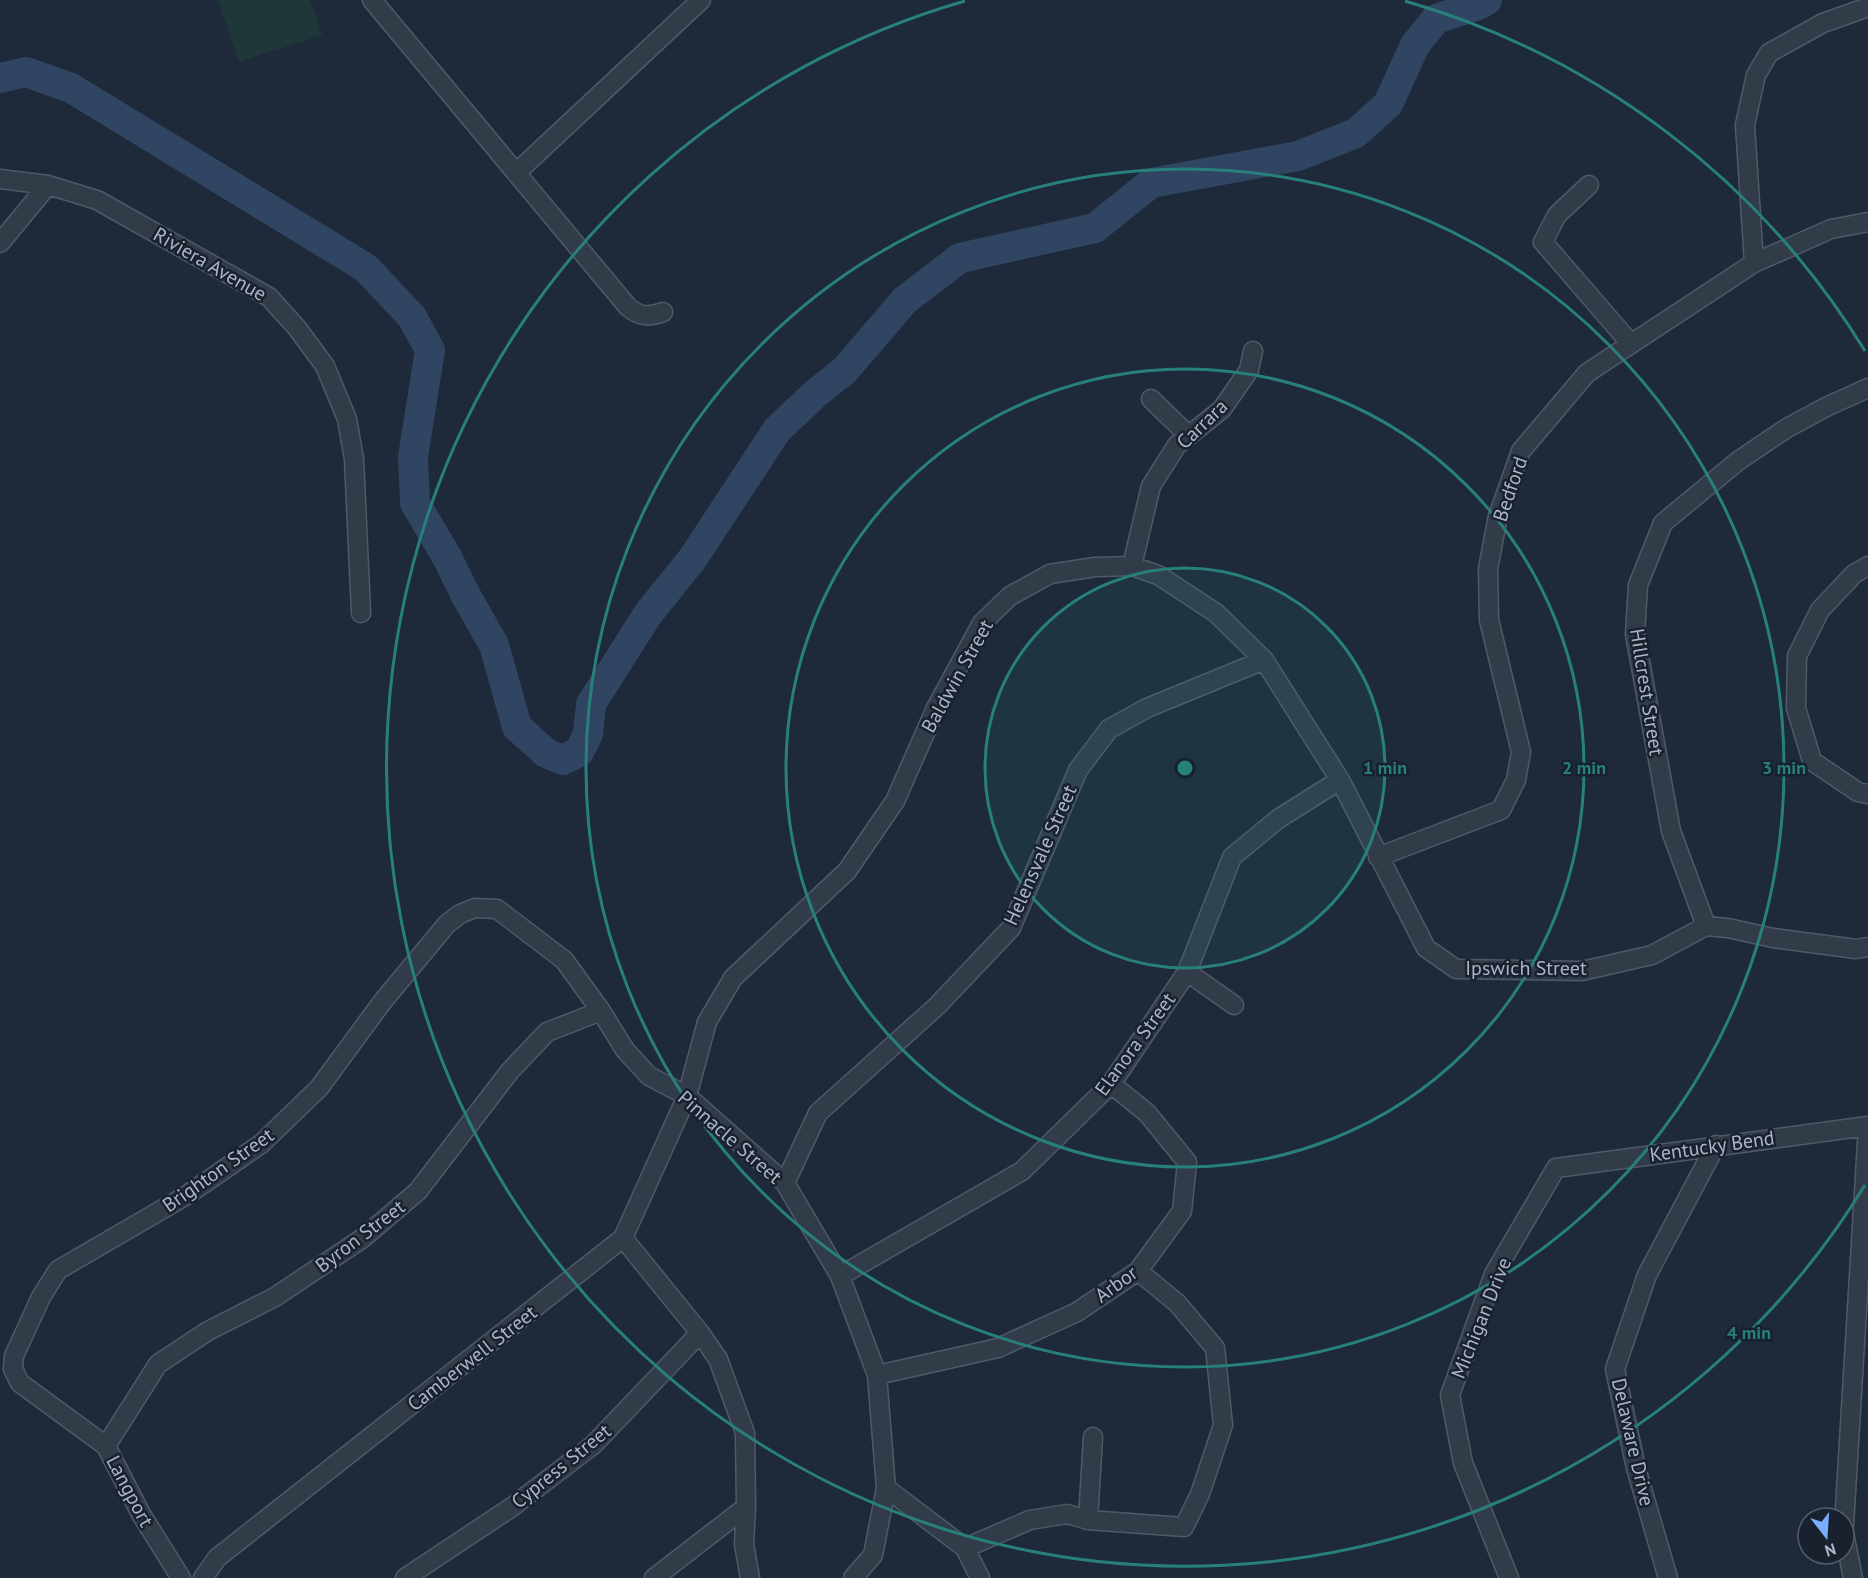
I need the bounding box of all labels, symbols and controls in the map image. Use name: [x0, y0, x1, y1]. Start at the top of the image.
street label: Riviera Avenue: [149, 221, 271, 307]
street label: Carrara: [1171, 393, 1233, 455]
street label: Bedford: [1487, 453, 1533, 525]
street label: Baldwin Street: [915, 615, 999, 737]
street label: Hillcrest Street: [1624, 627, 1670, 757]
text: 1 min: [1363, 756, 1407, 779]
text: 2 min: [1562, 756, 1606, 779]
text: 3 min: [1762, 756, 1806, 779]
centre of rings: [1175, 758, 1195, 778]
street label: Helensvale Street: [997, 781, 1083, 929]
street label: Ipswich Street: [1465, 955, 1587, 981]
street label: Elanora Street: [1089, 987, 1181, 1101]
street label: Pinnacle Street: [672, 1085, 788, 1190]
street label: Brighton Street: [157, 1122, 279, 1218]
street label: Kentucky Bend: [1648, 1124, 1776, 1168]
street label: Byron Street: [310, 1194, 410, 1278]
street label: Michigan Drive: [1445, 1254, 1517, 1382]
street label: Arbor: [1089, 1260, 1143, 1308]
street label: Camberwell Street: [402, 1299, 542, 1417]
text: 4 min: [1727, 1321, 1771, 1344]
street label: Delaware Drive: [1606, 1375, 1660, 1509]
street label: Cypress Street: [506, 1418, 616, 1514]
street label: Langport: [100, 1451, 160, 1531]
north arrow: [1796, 1506, 1856, 1566]
text: N: [1822, 1539, 1838, 1561]

